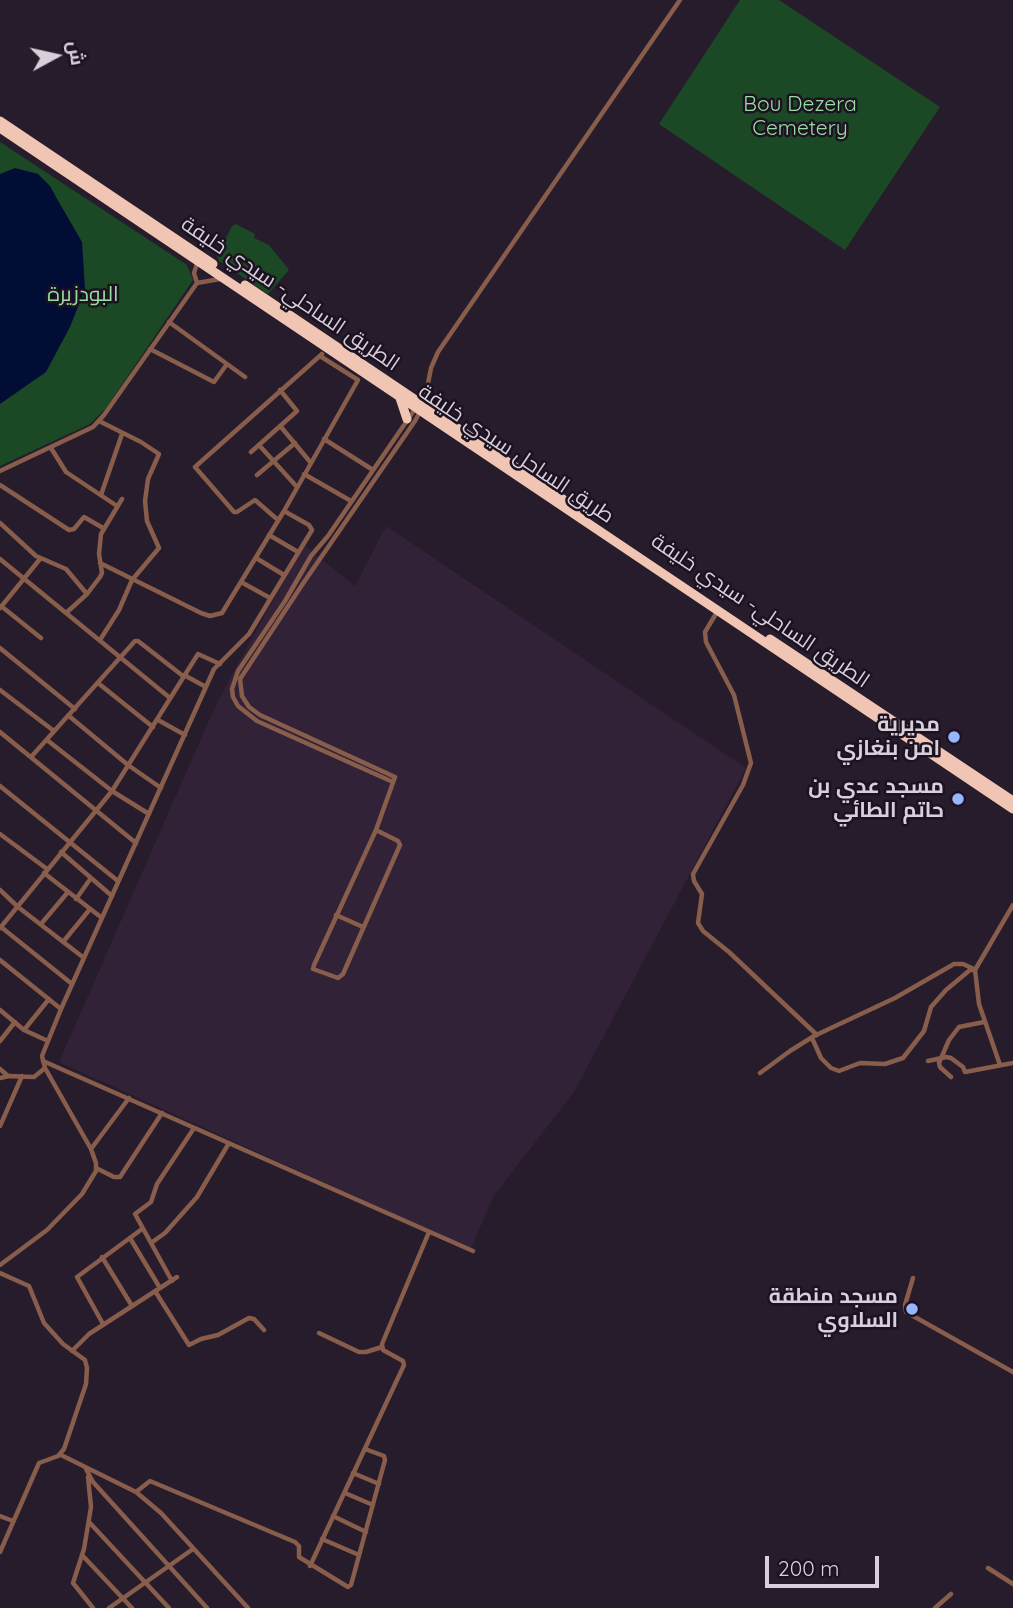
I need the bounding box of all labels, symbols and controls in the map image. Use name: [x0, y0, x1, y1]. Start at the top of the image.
north arrow: [21, 21, 91, 91]
text: ش: [63, 39, 90, 67]
park label: Bou Dezera Cemetery: [743, 92, 857, 142]
street label: الطريق الساحلي- سيدي خليفة: [176, 211, 404, 377]
park label: البودزيرة: [47, 282, 119, 308]
street label: طريق الساحل سيدي خليفة: [413, 379, 619, 529]
street label: الطريق الساحلي- سيدي خليفة: [646, 528, 874, 694]
place label: مديرية امن بنغازي: [837, 712, 940, 762]
marker: مديرية امن بنغازي: [946, 729, 962, 745]
place label: مسجد عدي بن حاتم الطائي: [808, 774, 944, 824]
marker: مسجد عدي بن حاتم الطائي: [950, 791, 966, 807]
place label: مسجد منطقة السلاوي: [769, 1284, 898, 1334]
marker: مسجد منطقة السلاوي: [904, 1301, 920, 1317]
scale bar: [768, 1542, 882, 1586]
text: 200 m: [778, 1555, 840, 1581]

